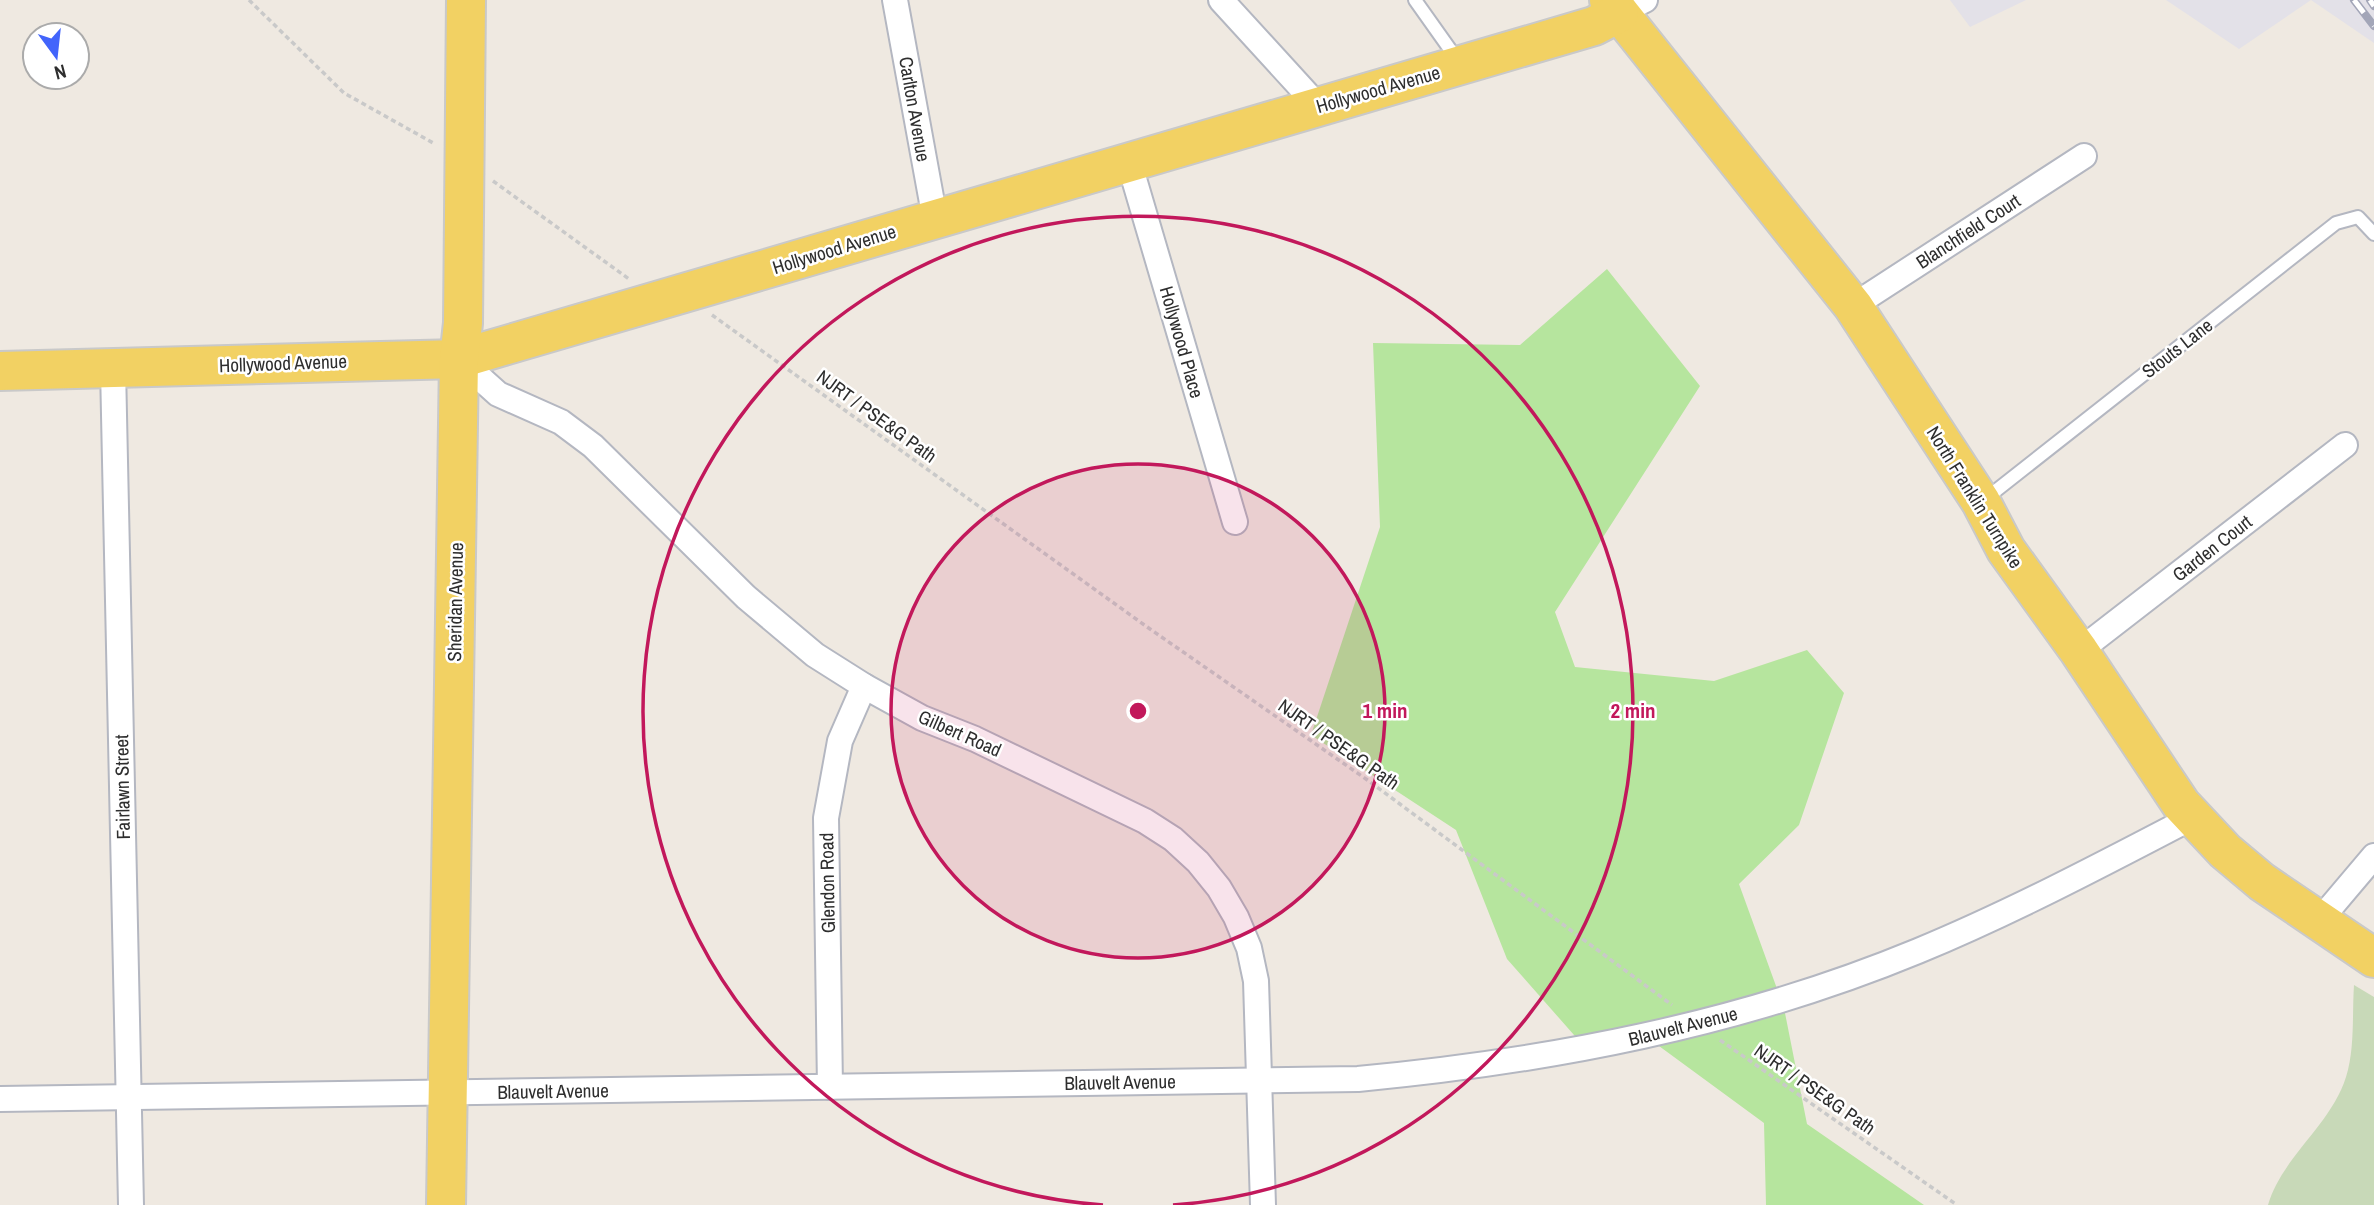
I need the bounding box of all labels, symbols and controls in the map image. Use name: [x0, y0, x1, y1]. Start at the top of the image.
north arrow: [21, 21, 91, 91]
street label: Carlton Avenue: [893, 54, 937, 164]
text: N: [52, 58, 69, 86]
street label: Hollywood Avenue: [1313, 59, 1443, 119]
street label: Blanchfield Court: [1911, 187, 2026, 274]
street label: Hollywood Avenue: [769, 218, 899, 280]
street label: Hollywood Place: [1154, 283, 1210, 401]
street label: Stouts Lane: [2136, 312, 2218, 384]
street label: Hollywood Avenue: [219, 348, 347, 378]
street label: NJRT / PSE&G Path: [812, 364, 942, 468]
street label: North Franklin Turnpike: [1921, 421, 2029, 573]
street label: Garden Court: [2167, 508, 2258, 587]
street label: Sheridan Avenue: [441, 542, 469, 662]
street label: NJRT / PSE&G Path: [1273, 693, 1405, 795]
text: 1 min: [1363, 696, 1407, 725]
text: 2 min: [1611, 696, 1655, 725]
centre of rings: [1126, 699, 1150, 723]
street label: Gilbert Road: [914, 703, 1006, 763]
street label: Fairlawn Street: [108, 734, 136, 840]
street label: Glendon Road: [813, 833, 841, 933]
street label: Blauvelt Avenue: [1626, 1000, 1740, 1052]
street label: NJRT / PSE&G Path: [1749, 1038, 1881, 1140]
street label: Blauvelt Avenue: [1064, 1068, 1176, 1096]
street label: Blauvelt Avenue: [497, 1077, 609, 1105]

